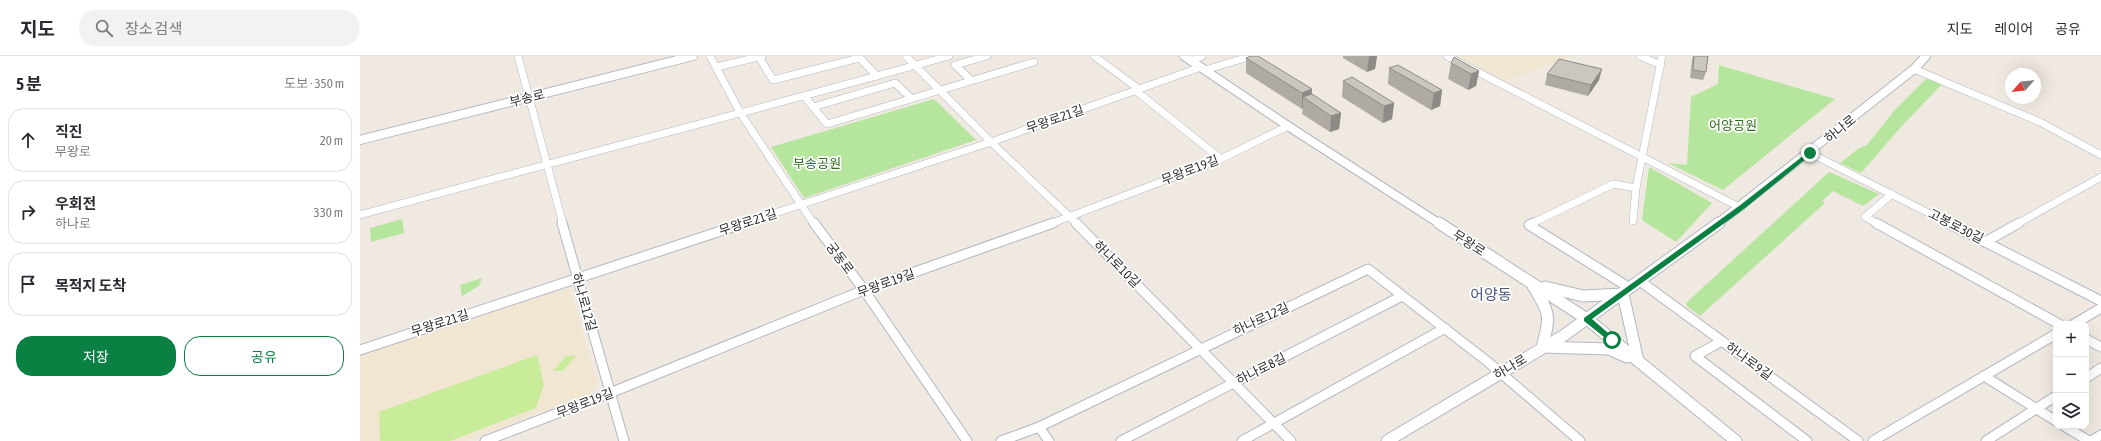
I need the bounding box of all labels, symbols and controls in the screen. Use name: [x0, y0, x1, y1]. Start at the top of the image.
search box: [79, 10, 359, 46]
icon: search: [93, 17, 115, 39]
text: 지도: [20, 18, 55, 40]
text: 장소 검색: [125, 20, 182, 37]
text: 지도: [1947, 21, 1973, 37]
text: 레이어: [1995, 21, 2033, 37]
text: 공유: [2055, 21, 2081, 37]
north arrow: [2005, 68, 2041, 104]
text: 5 분: [16, 74, 42, 94]
text: 도보 · 350 m: [284, 76, 344, 91]
street label: 부송로: [508, 86, 546, 110]
street label: 무왕로21길: [1024, 102, 1086, 136]
street label: 하나로: [1821, 112, 1859, 146]
park label: 어양공원: [1709, 118, 1757, 133]
text: 직진: [55, 123, 83, 140]
icon: ahead: [17, 129, 39, 151]
text: 20 m: [320, 133, 343, 148]
text: 무왕로: [55, 144, 91, 159]
route end: [1801, 144, 1819, 162]
street label: 무왕로19길: [1159, 152, 1221, 188]
park label: 부송공원: [793, 156, 841, 171]
text: 우회전: [55, 195, 96, 212]
icon: right: [17, 201, 39, 223]
text: 330 m: [314, 205, 343, 220]
street label: 무왕로21길: [717, 206, 779, 238]
street label: 고봉로30길: [1926, 206, 1986, 246]
text: 하나로: [55, 216, 91, 231]
street label: 무왕로: [1450, 227, 1488, 259]
street label: 하나로10길: [1090, 237, 1144, 291]
street label: 궁동로: [823, 239, 857, 277]
street label: 무왕로19길: [855, 266, 917, 300]
street label: 하나로12길: [569, 271, 599, 333]
icon: arrive: [17, 273, 39, 295]
text: 목적지 도착: [55, 277, 126, 294]
district label: 어양동: [1470, 286, 1512, 303]
street label: 하나로12길: [1231, 300, 1291, 338]
street label: 무왕로21길: [409, 307, 471, 339]
map controls: [2053, 321, 2089, 429]
button: +: [2053, 321, 2089, 357]
route start: [1603, 331, 1621, 349]
button: 저장: [16, 336, 176, 376]
button: 공유: [184, 336, 344, 376]
street label: 하나로9길: [1723, 339, 1775, 383]
street label: 하나로8길: [1234, 350, 1288, 388]
street label: 하나로: [1491, 351, 1529, 383]
button: −: [2053, 357, 2089, 393]
street label: 무왕로19길: [554, 385, 616, 421]
button: layers: [2053, 393, 2089, 429]

